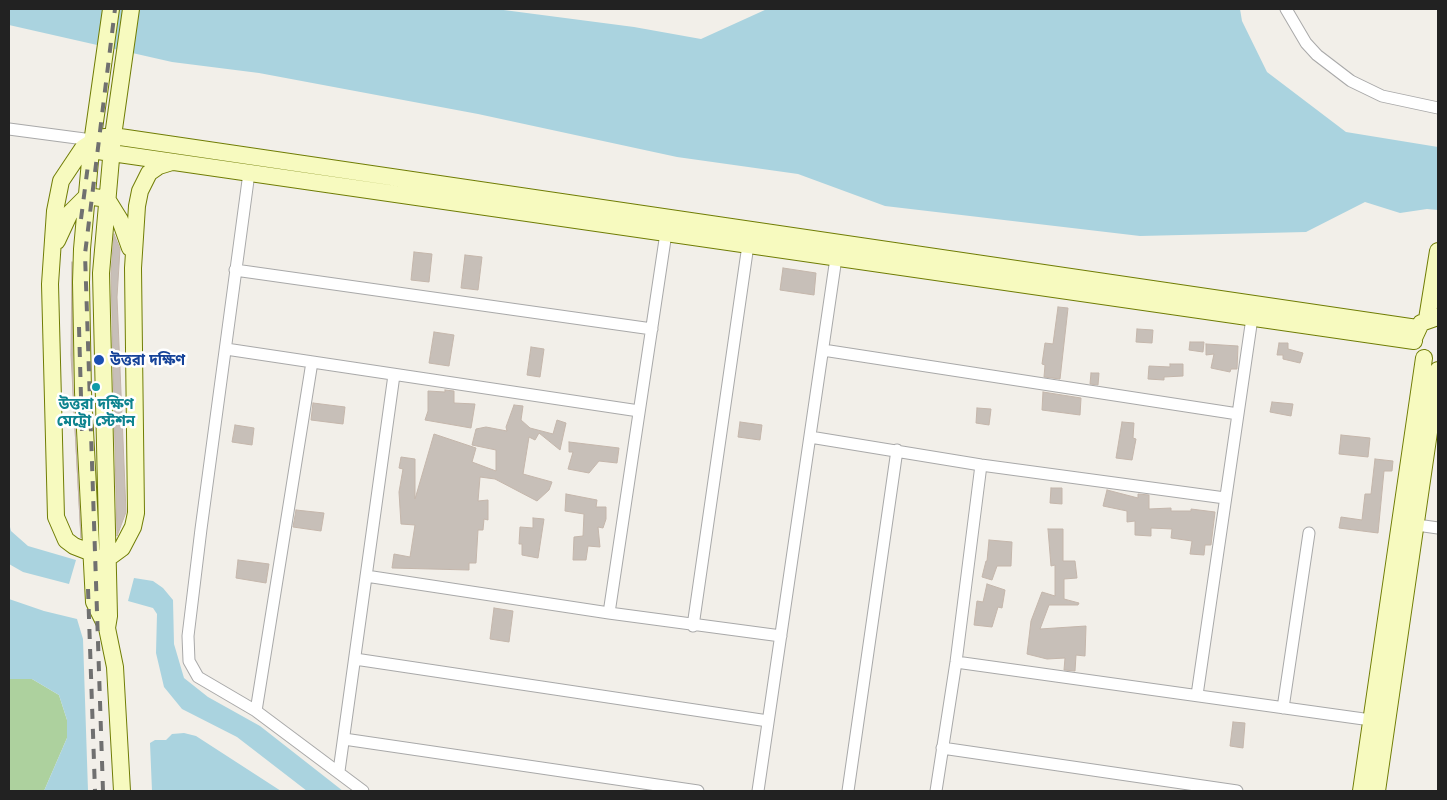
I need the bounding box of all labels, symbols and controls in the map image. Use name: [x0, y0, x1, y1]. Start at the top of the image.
place label: উত্তরা দক্ষিণ: [110, 351, 185, 369]
marker: উত্তরা দক্ষিণ: [92, 353, 106, 367]
marker: উত্তরা দক্ষিণ মেট্রো স্টেশন: [90, 381, 102, 393]
place label: উত্তরা দক্ষিণ মেট্রো স্টেশন: [57, 395, 135, 430]

